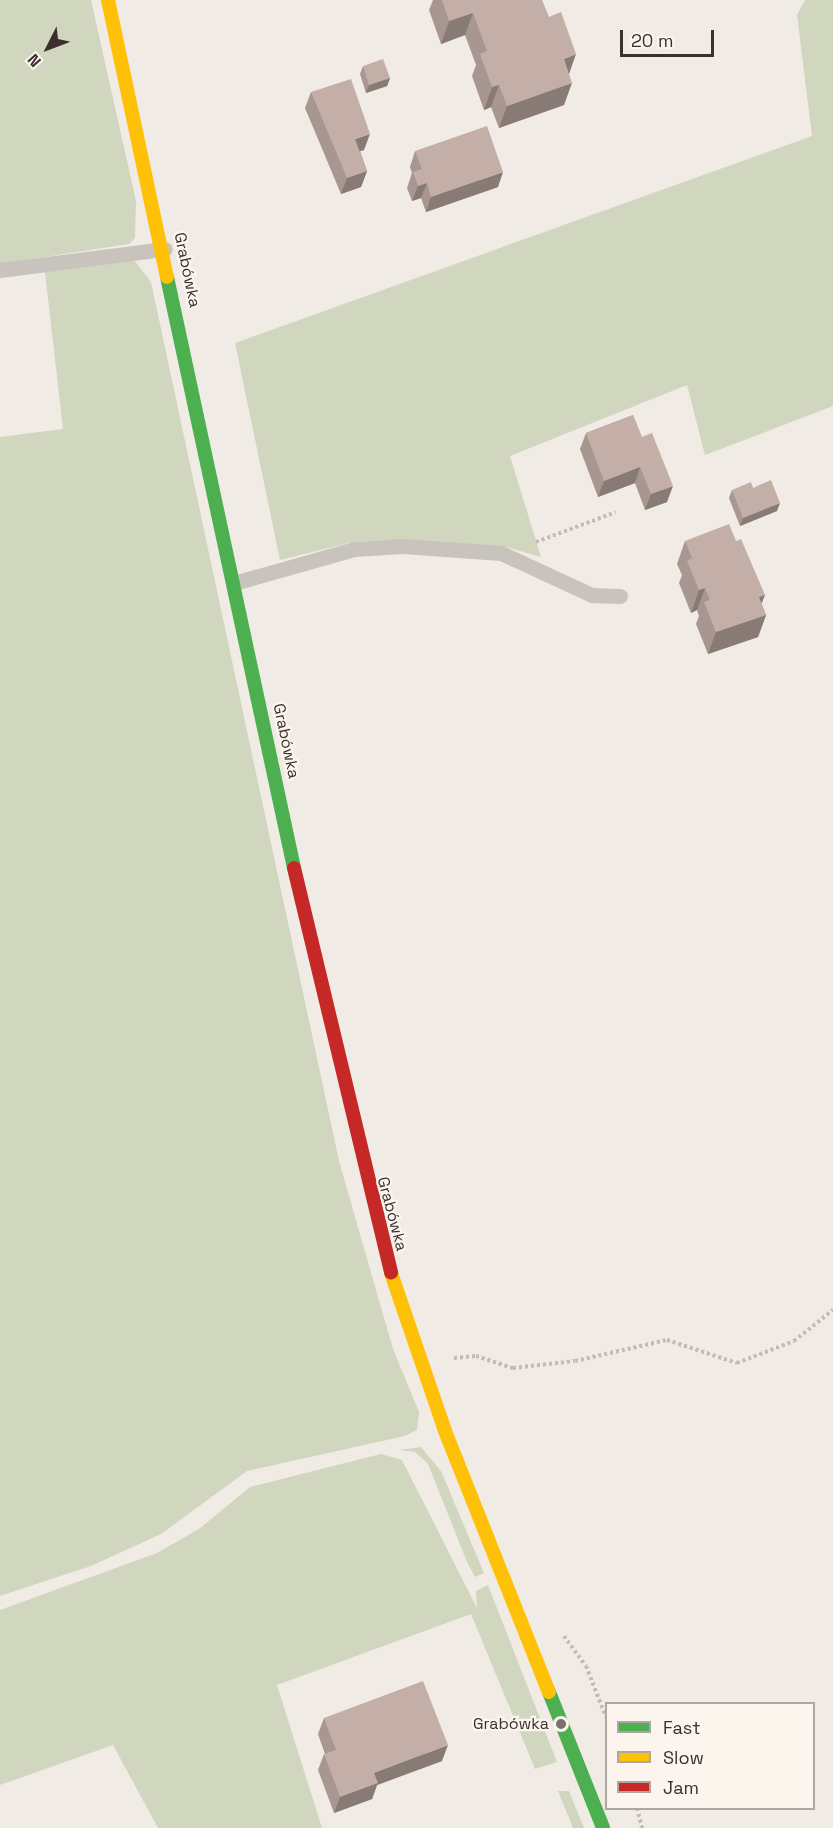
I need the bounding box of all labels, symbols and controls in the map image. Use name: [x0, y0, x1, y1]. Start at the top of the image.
north arrow: [18, 18, 78, 78]
scale bar: [623, 18, 718, 56]
text: 20 m: [631, 29, 674, 52]
text: N: [23, 49, 46, 71]
street label: Grabówka: [170, 231, 204, 309]
street label: Grabówka: [269, 702, 303, 780]
street label: Grabówka: [373, 1175, 411, 1253]
legend: [605, 1702, 815, 1810]
place label: Grabówka: [473, 1714, 549, 1734]
text: Fast: [663, 1716, 700, 1739]
marker: Grabówka: [554, 1717, 568, 1731]
text: Slow: [663, 1746, 704, 1769]
text: Jam: [663, 1776, 699, 1799]

